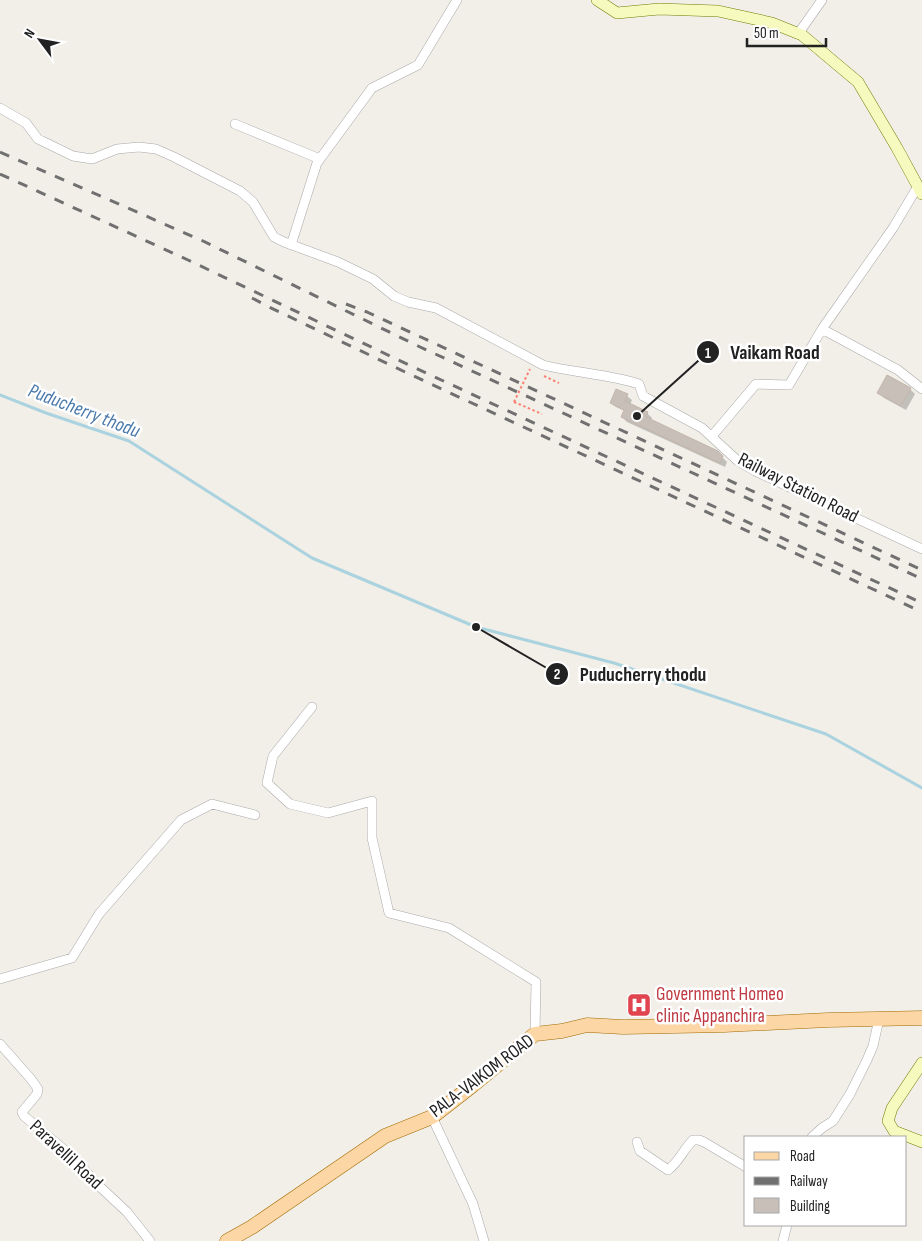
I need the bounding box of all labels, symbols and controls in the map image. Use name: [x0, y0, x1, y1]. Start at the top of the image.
north arrow: [15, 15, 65, 65]
scale bar: [747, 15, 826, 47]
text: 50 m: [754, 24, 779, 43]
text: N: [20, 26, 39, 41]
callout: Vaikam Road: [695, 335, 830, 370]
text: Vaikam Road: [730, 341, 820, 365]
text: 1: [705, 344, 711, 363]
water label: Puducherry thodu: [25, 379, 144, 444]
street label: Railway Station Road: [734, 448, 862, 528]
callout: Puducherry thodu: [544, 657, 716, 692]
text: Puducherry thodu: [580, 663, 706, 687]
text: 2: [554, 665, 560, 684]
place label: Government Homeo clinic Appanchira: [656, 983, 784, 1028]
hospital icon: Government Homeo clinic Appanchira: [626, 992, 652, 1018]
street label: PALA-VAIKOM ROAD: [425, 1029, 539, 1123]
street label: Paravellil Road: [25, 1115, 107, 1195]
legend: [744, 1136, 907, 1226]
text: Road: [790, 1147, 815, 1166]
text: Railway: [790, 1172, 828, 1191]
text: Building: [790, 1197, 830, 1216]

